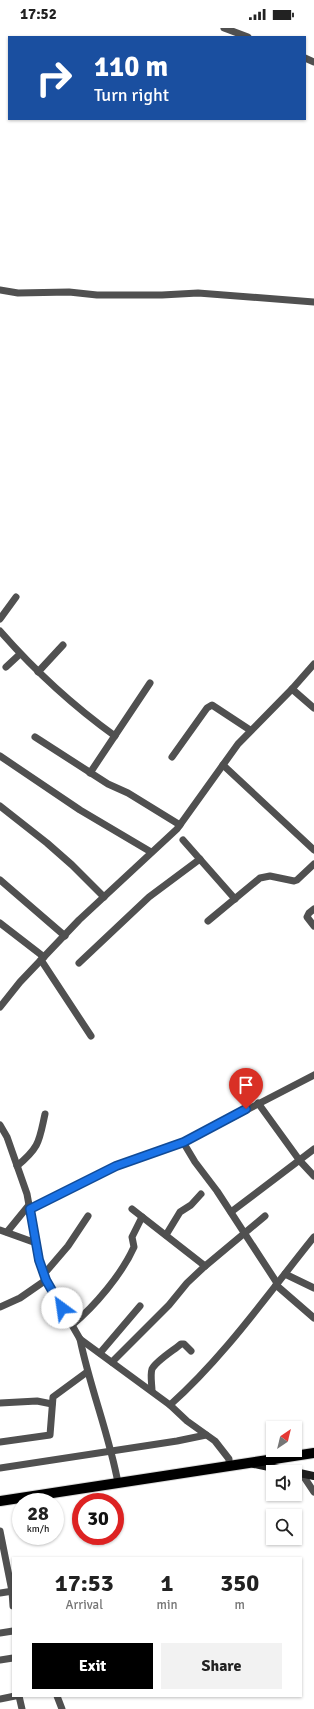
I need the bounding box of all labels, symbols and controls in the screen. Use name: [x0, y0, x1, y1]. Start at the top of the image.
text: 17:52: [20, 5, 57, 23]
text: 110 m: [94, 50, 168, 84]
icon: right: [28, 52, 80, 104]
text: Turn right: [94, 84, 169, 106]
pin: [229, 1068, 263, 1109]
icon: arrive: [235, 1074, 257, 1096]
position arrow: [41, 1287, 83, 1329]
north arrow: [266, 1421, 302, 1457]
map controls: [266, 1421, 302, 1545]
button: sound: [266, 1465, 302, 1501]
speed limit sign: 30: [72, 1493, 124, 1545]
text: 28: [27, 1501, 49, 1526]
button: search: [266, 1509, 302, 1545]
text: km/h: [27, 1523, 49, 1535]
text: 17:53: [55, 1568, 114, 1598]
text: 1: [161, 1568, 173, 1598]
text: 350: [220, 1568, 259, 1598]
text: Arrival: [66, 1597, 103, 1613]
text: min: [157, 1597, 178, 1613]
text: m: [235, 1597, 245, 1613]
button: Exit: [32, 1643, 153, 1689]
button: Share: [161, 1643, 282, 1689]

